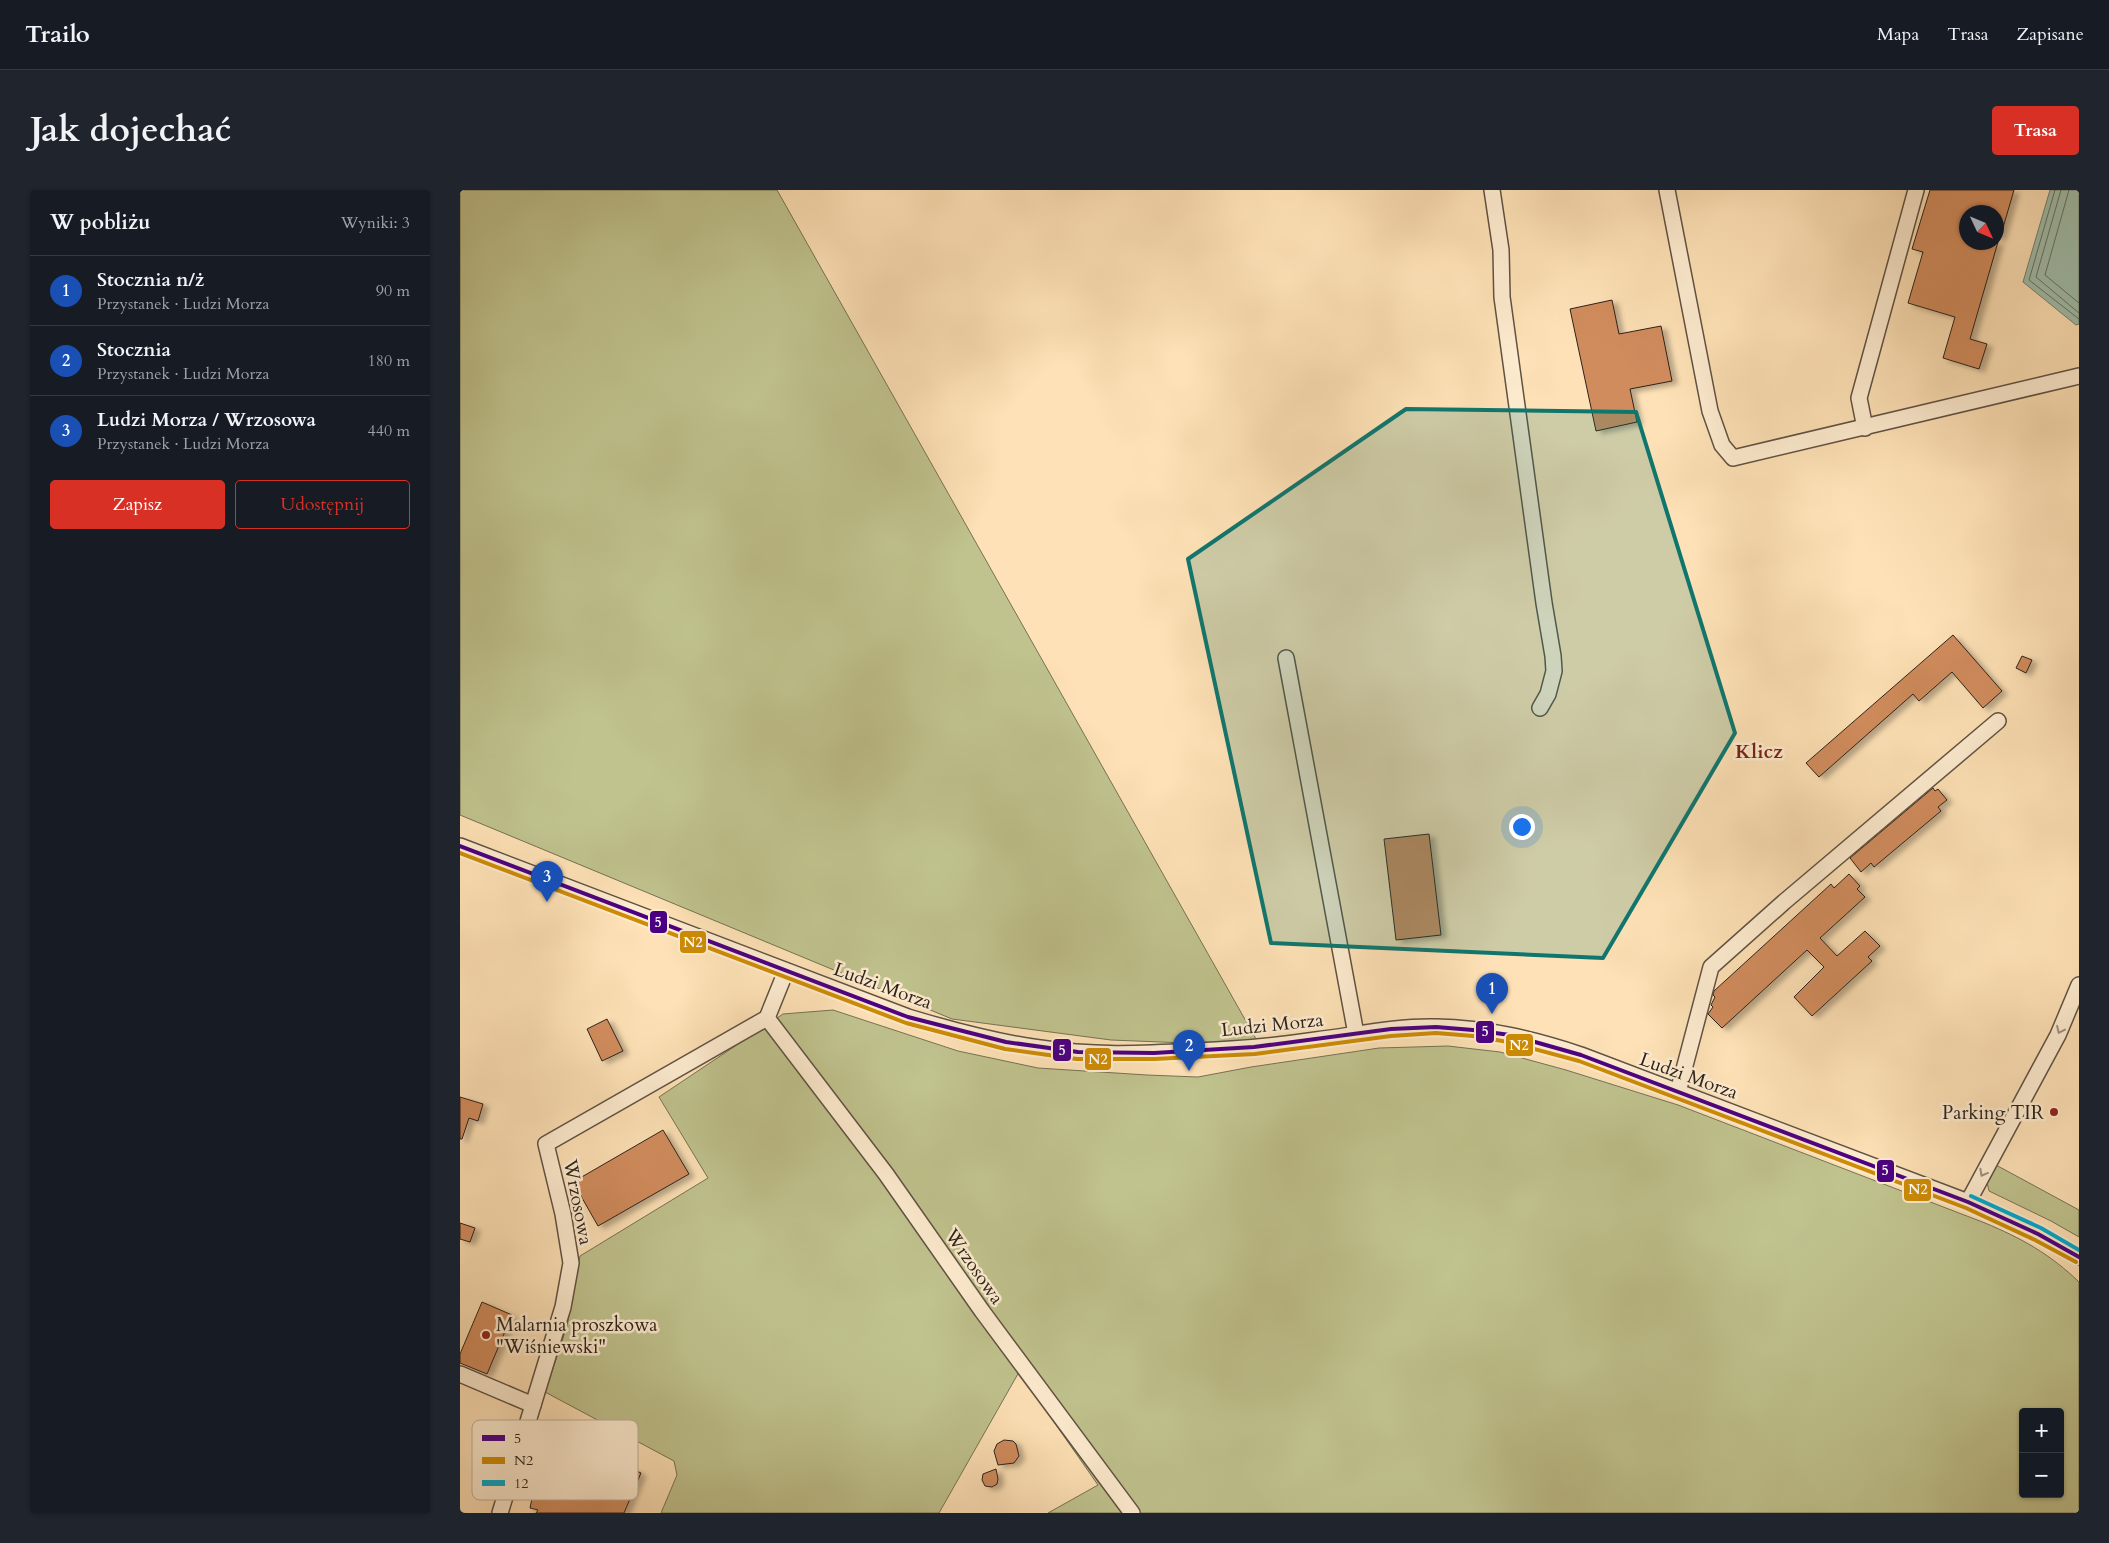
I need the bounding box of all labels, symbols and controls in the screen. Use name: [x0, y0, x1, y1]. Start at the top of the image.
text: Trailo: [25, 18, 90, 51]
text: Mapa: [1877, 22, 1919, 47]
text: Trasa: [1947, 22, 1989, 47]
text: Zapisane: [2017, 22, 2084, 47]
text: Jak dojechać: [30, 106, 231, 154]
button: Trasa: [1992, 106, 2079, 155]
north arrow: [1959, 205, 2004, 250]
text: W pobliżu: [50, 208, 151, 237]
text: Wyniki: 3: [341, 212, 410, 234]
text: Stocznia n/ż: [97, 267, 204, 293]
text: 1: [62, 280, 70, 302]
text: 90 m: [376, 280, 410, 302]
text: Przystanek · Ludzi Morza: [97, 293, 269, 315]
text: Stocznia: [97, 337, 171, 363]
text: 2: [62, 350, 70, 372]
text: 180 m: [368, 350, 410, 372]
text: Przystanek · Ludzi Morza: [97, 363, 269, 385]
text: Ludzi Morza / Wrzosowa: [97, 407, 316, 433]
text: 3: [62, 420, 70, 442]
text: 440 m: [368, 420, 410, 442]
text: Przystanek · Ludzi Morza: [97, 433, 269, 455]
button: Zapisz: [50, 480, 225, 529]
button: Udostępnij: [235, 480, 410, 529]
district label: Klicz: [1735, 738, 1783, 765]
your location: [1509, 814, 1535, 840]
pin: 3: [531, 861, 563, 902]
line badge: 5: [649, 910, 668, 934]
text: 5: [654, 913, 662, 932]
line badge: N2: [679, 930, 707, 954]
text: N2: [683, 933, 703, 952]
street label: Ludzi Morza: [830, 956, 935, 1016]
pin: 1: [1476, 973, 1508, 1014]
street label: Ludzi Morza: [1220, 1007, 1325, 1043]
line badge: 5: [1475, 1020, 1495, 1044]
text: 5: [1481, 1022, 1489, 1041]
one-way arrow: [2056, 1025, 2067, 1034]
pin: 2: [1173, 1030, 1205, 1071]
line badge: N2: [1505, 1033, 1534, 1057]
text: N2: [1509, 1036, 1529, 1055]
line badge: 5: [1052, 1038, 1072, 1062]
text: 5: [1058, 1041, 1066, 1060]
street label: Ludzi Morza: [1636, 1046, 1741, 1106]
line badge: N2: [1084, 1047, 1112, 1071]
text: N2: [1088, 1050, 1108, 1069]
place label: Parking TIR: [1942, 1100, 2045, 1126]
marker: Parking TIR: [2048, 1106, 2060, 1118]
street label: Wrzosowa: [557, 1156, 599, 1247]
line badge: 5: [1876, 1159, 1895, 1183]
text: 5: [1881, 1161, 1889, 1180]
one-way arrow: [1979, 1168, 1989, 1177]
line badge: N2: [1903, 1178, 1932, 1202]
text: N2: [1908, 1180, 1928, 1199]
street label: Wrzosowa: [938, 1223, 1010, 1310]
place label: Malarnia proszkowa "Wiśniewski": [496, 1312, 658, 1360]
marker: Malarnia proszkowa "Wiśniewski": [480, 1329, 492, 1341]
map controls: [2019, 1408, 2064, 1498]
button: +: [2019, 1408, 2064, 1453]
legend: [472, 1420, 638, 1500]
text: 5: [514, 1429, 521, 1448]
text: N2: [514, 1451, 533, 1470]
button: −: [2019, 1453, 2064, 1498]
text: 12: [514, 1474, 528, 1493]

